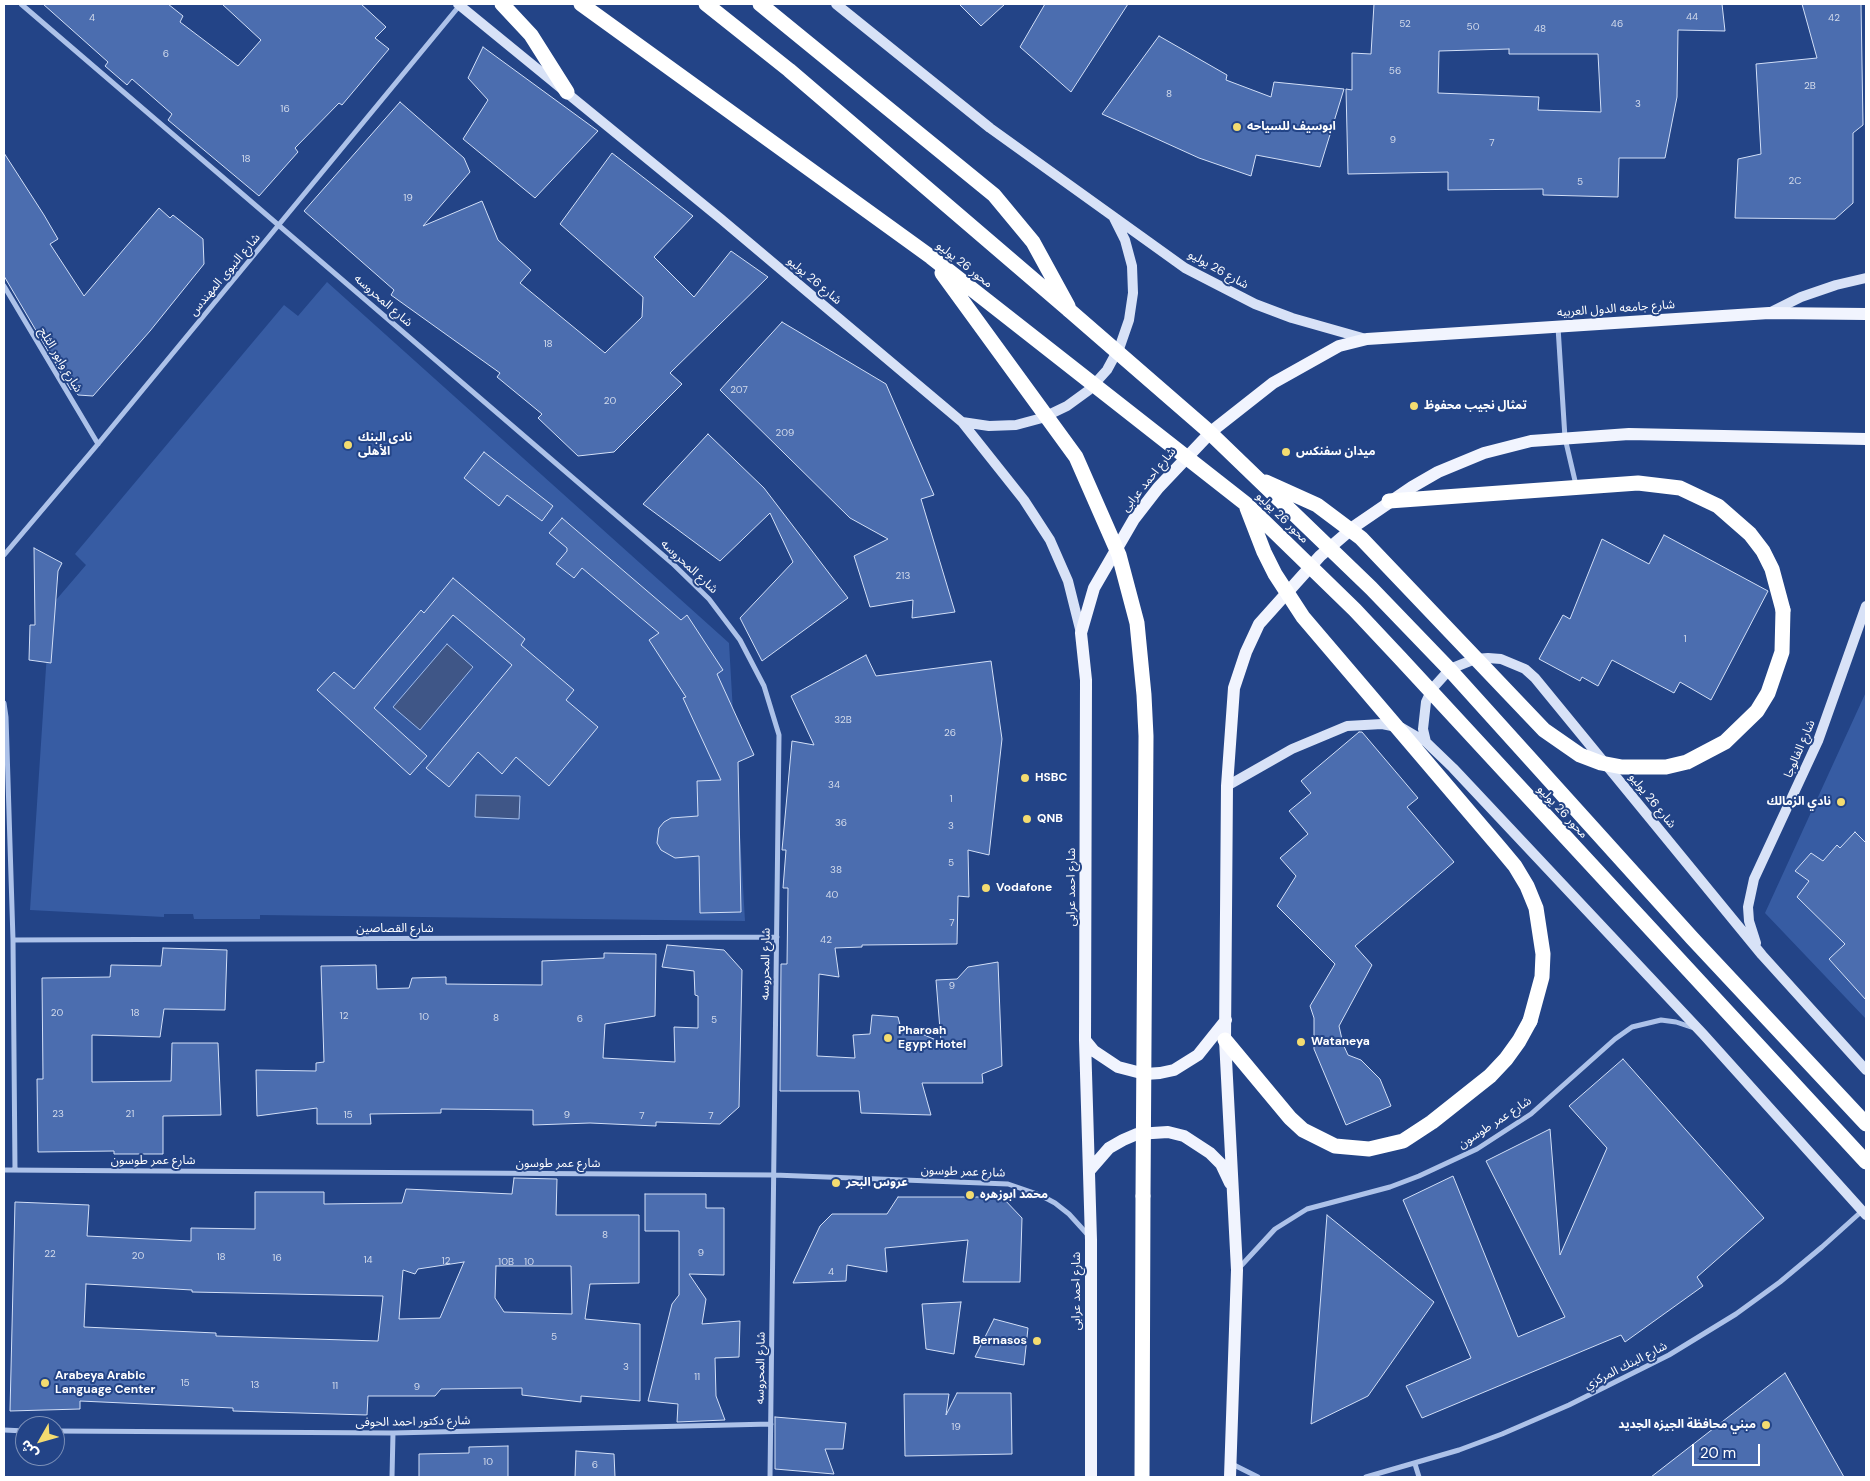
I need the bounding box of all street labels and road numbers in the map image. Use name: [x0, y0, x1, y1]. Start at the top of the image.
street label: شارع النبوى المهندس: [186, 231, 264, 319]
street label: محور 26 يوليو: [933, 239, 995, 291]
street label: شارع 26 يوليو: [1185, 248, 1251, 292]
street label: شارع 26 يوليو: [784, 254, 844, 308]
street label: شارع المحروسه: [351, 272, 415, 330]
street label: شارع جامعه الدول العربيه: [1557, 298, 1675, 320]
street label: شارع وابور الثلج: [35, 325, 85, 395]
street label: شارع احمد عرابى: [1119, 445, 1179, 515]
street label: محور 26 يوليو: [1253, 489, 1311, 547]
street label: شارع المحروسه: [658, 537, 720, 597]
street label: شارع الفالوجا: [1781, 718, 1819, 780]
street label: شارع 26 يوليو: [1625, 771, 1679, 831]
street label: محور 26 يوليو: [1534, 782, 1590, 842]
street label: شارع احمد عرابى: [1065, 848, 1079, 926]
street label: شارع القصاصين: [356, 922, 434, 936]
street label: شارع المحروسه: [758, 928, 774, 1000]
street label: شارع عمر طوسون: [1456, 1094, 1534, 1152]
street label: شارع عمر طوسون: [111, 1154, 195, 1168]
street label: شارع عمر طوسون: [516, 1157, 600, 1171]
street label: شارع عمر طوسون: [920, 1163, 1006, 1181]
street label: شارع احمد عرابى: [1070, 1252, 1084, 1330]
street label: شارع المحروسه: [753, 1332, 769, 1404]
street label: شارع البنك المركزي: [1582, 1339, 1670, 1393]
street label: شارع دكتور احمد الحوفى: [355, 1414, 471, 1430]

